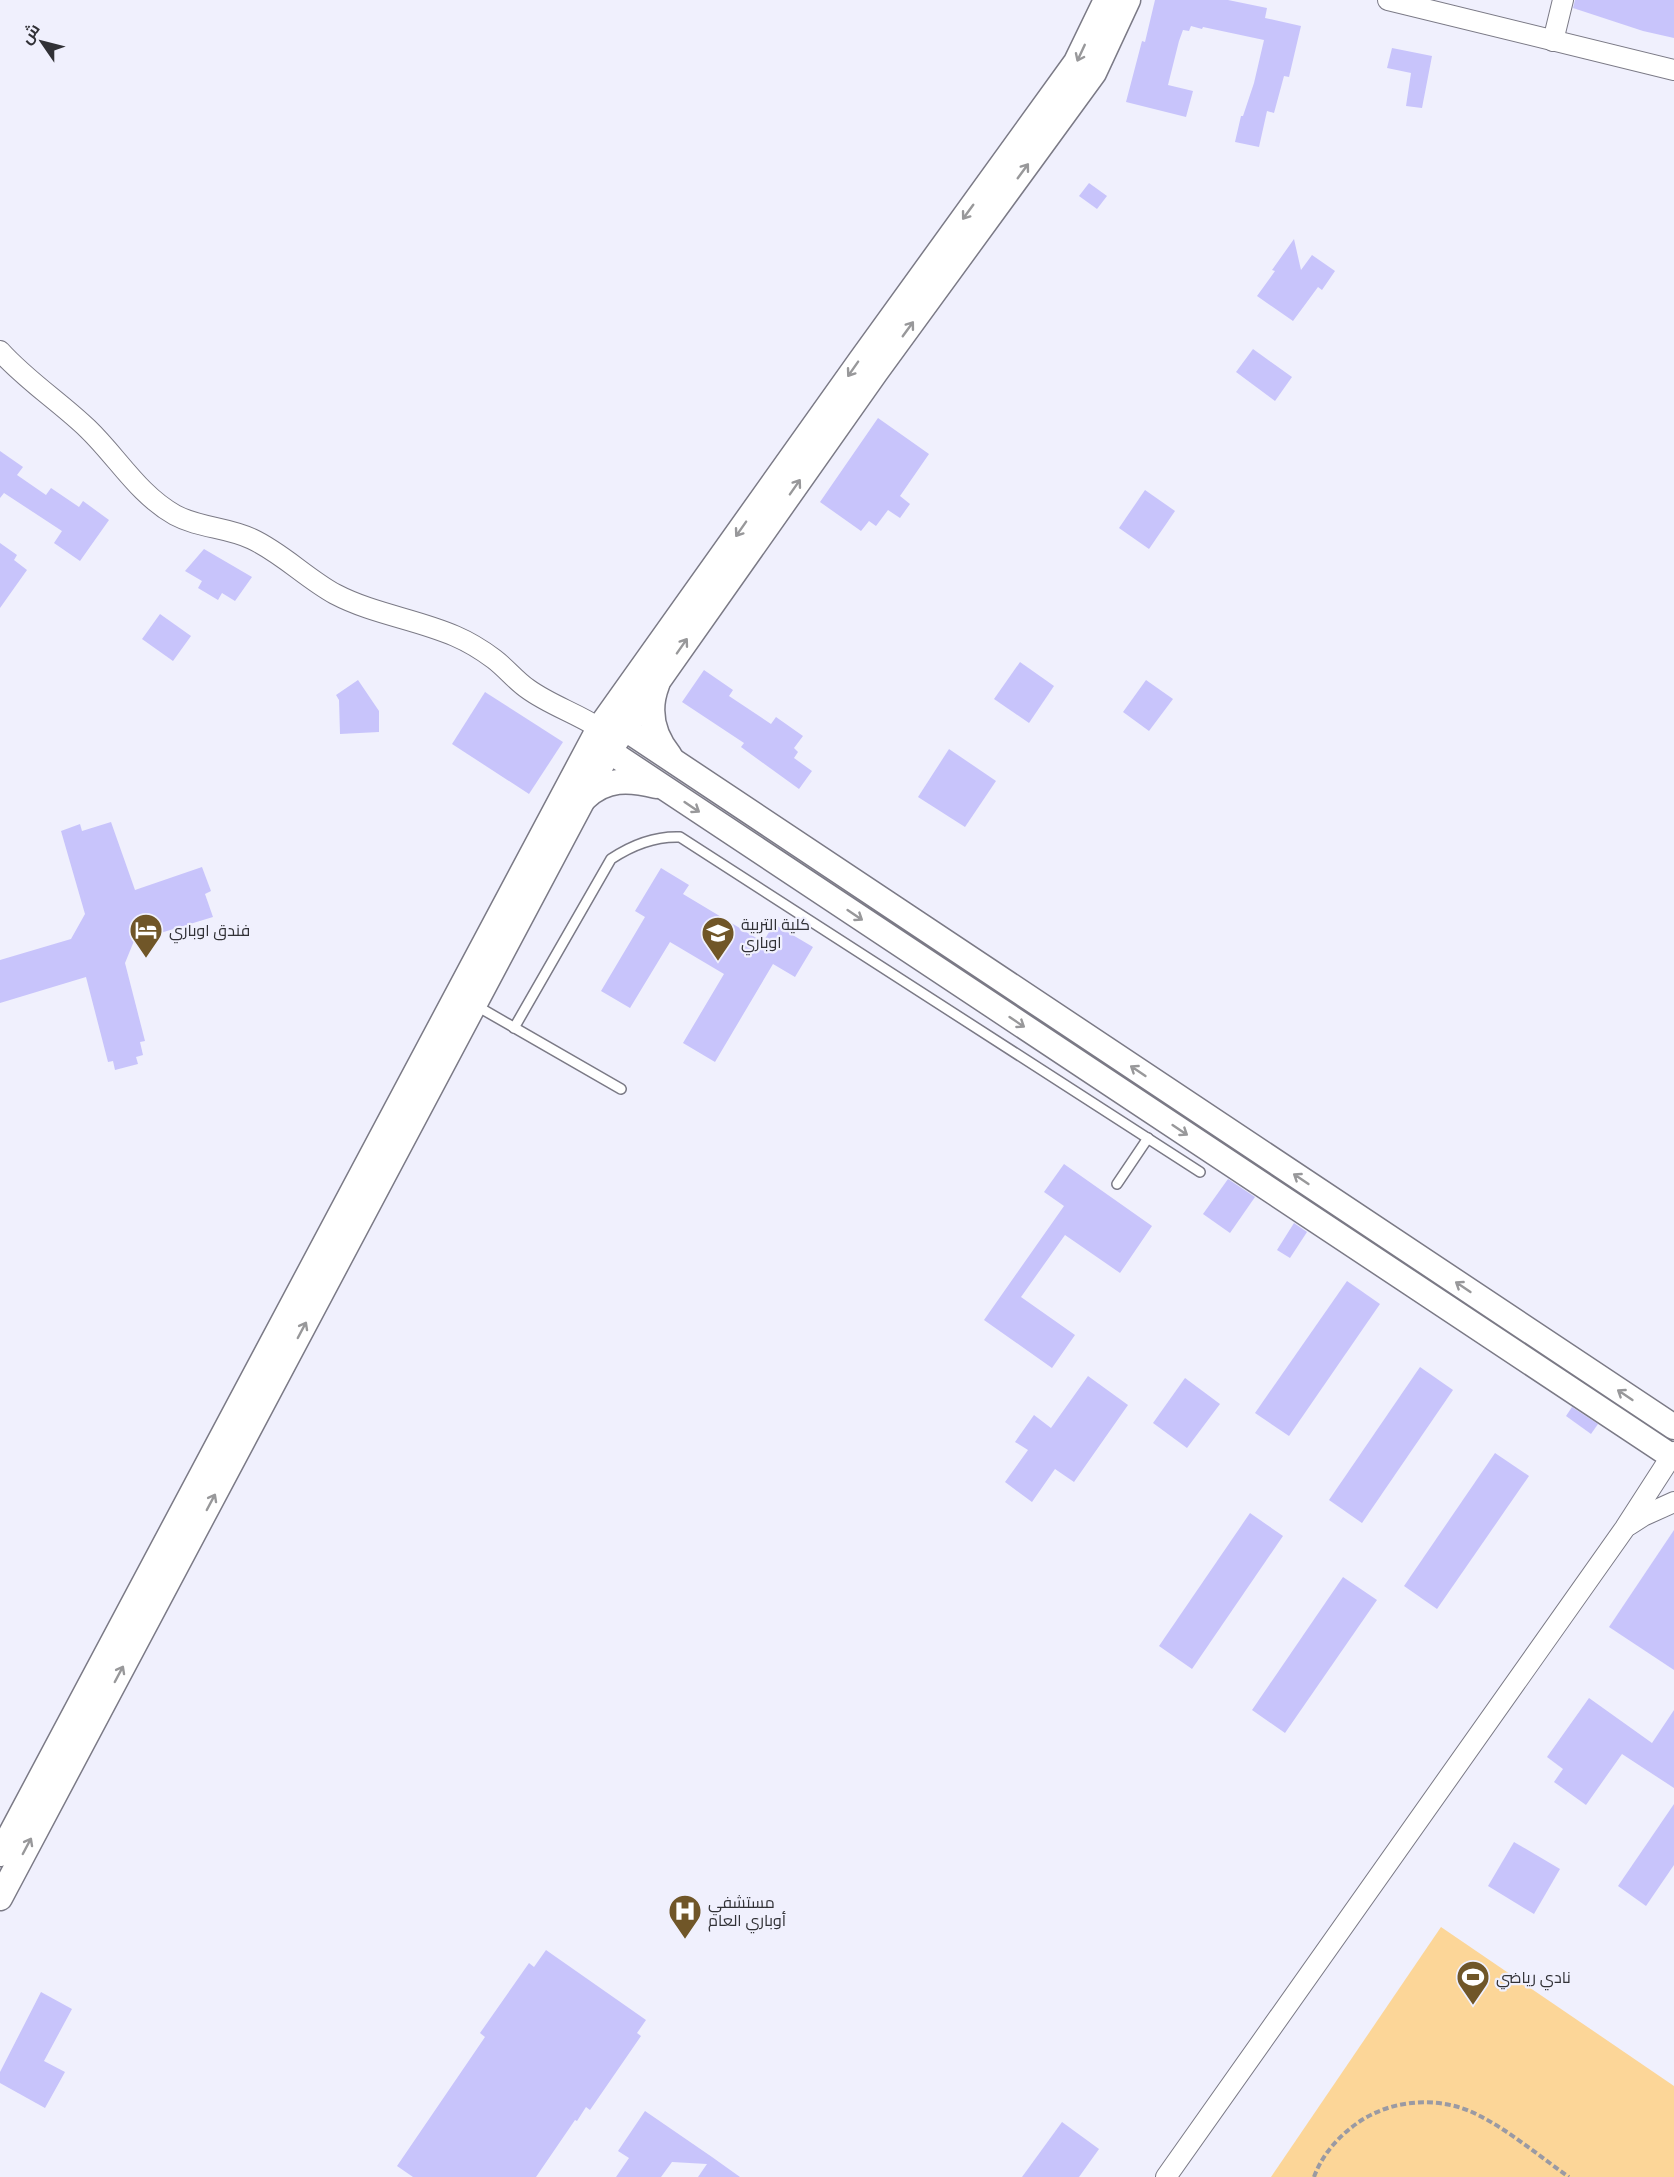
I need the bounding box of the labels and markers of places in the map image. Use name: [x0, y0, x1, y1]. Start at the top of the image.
hotel icon: فندق اوباري: [128, 912, 164, 959]
school or university icon: كلية التربية اوباري: [700, 915, 736, 962]
place label: كلية التربية اوباري: [741, 916, 810, 956]
place label: فندق اوباري: [169, 922, 250, 944]
hospital icon: مستشفي أوباري العام: [667, 1893, 703, 1940]
place label: مستشفي أوباري العام: [708, 1894, 786, 1934]
sports icon: نادي رياضي: [1455, 1959, 1491, 2006]
place label: نادي رياضي: [1496, 1969, 1571, 1991]

